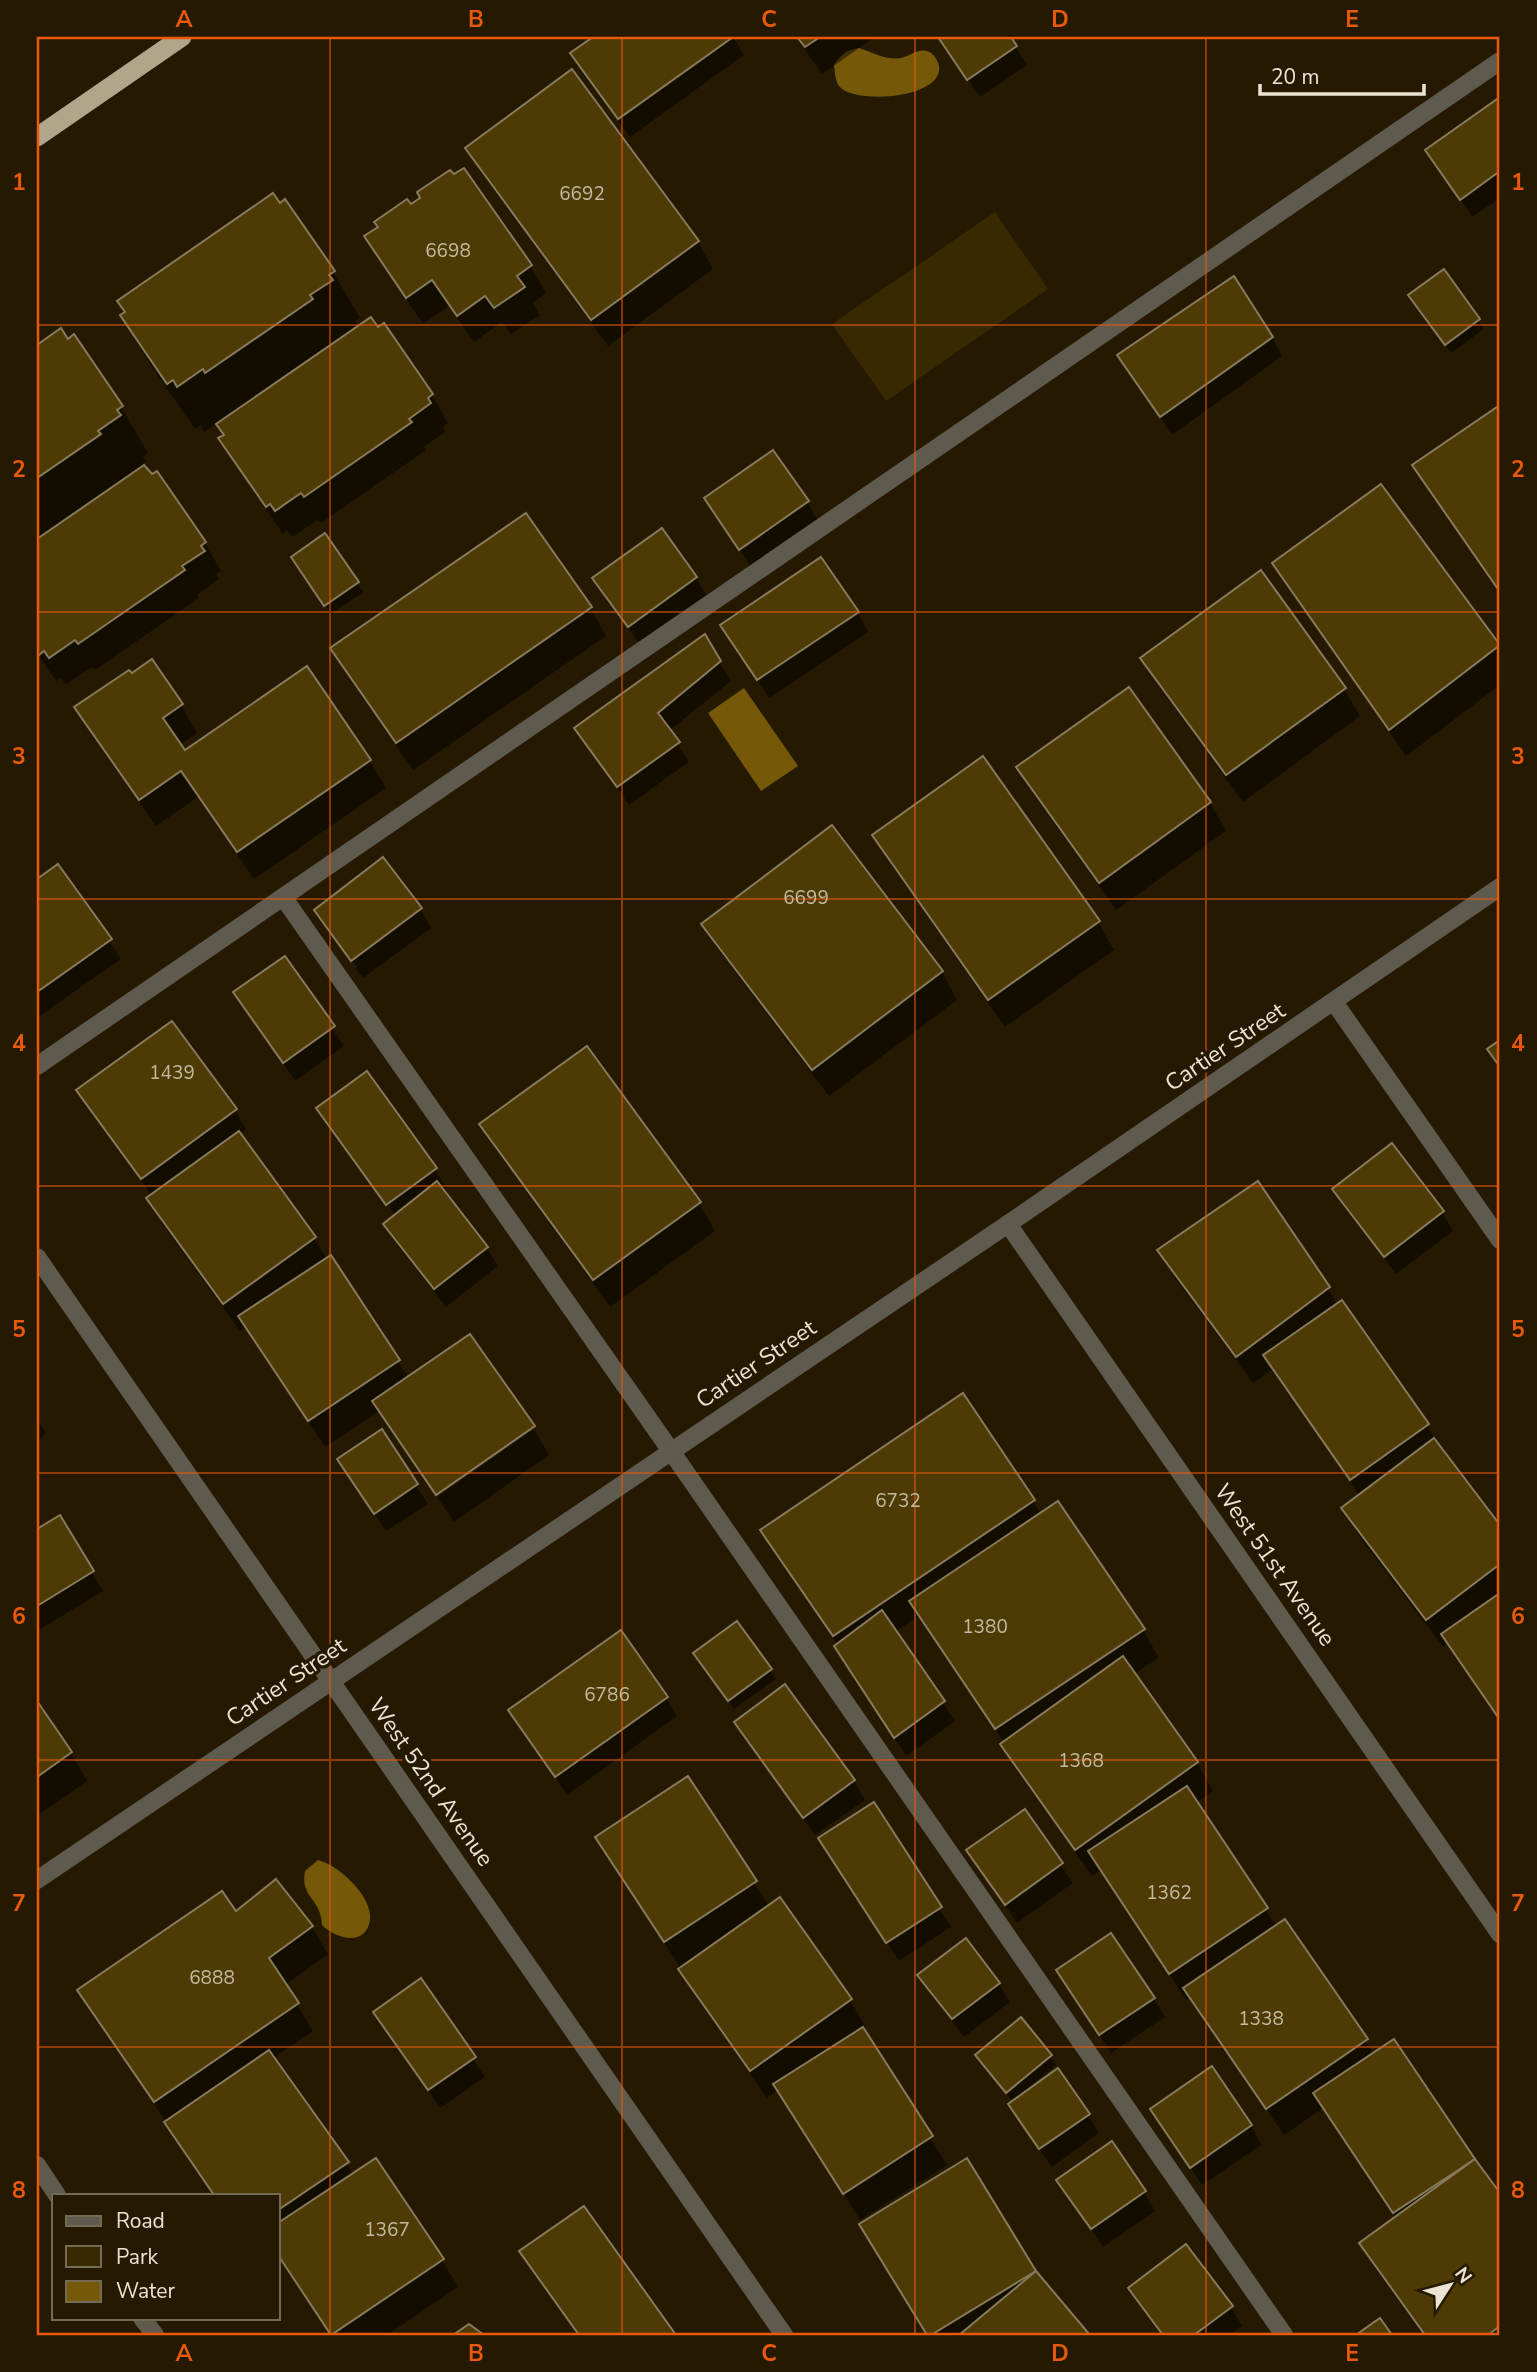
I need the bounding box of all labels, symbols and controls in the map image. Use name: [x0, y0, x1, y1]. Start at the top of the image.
text: A: [175, 4, 193, 35]
text: B: [468, 4, 484, 35]
text: C: [761, 4, 777, 35]
text: D: [1051, 4, 1069, 35]
text: E: [1345, 4, 1359, 35]
scale bar: [1260, 52, 1425, 96]
text: 20 m: [1271, 63, 1320, 91]
text: 1: [12, 167, 26, 198]
text: 1: [1511, 167, 1525, 198]
house number: 6692: [559, 181, 605, 207]
house number: 6698: [425, 238, 471, 264]
text: 2: [12, 454, 26, 485]
text: 2: [1511, 454, 1525, 485]
text: 3: [12, 741, 26, 772]
text: 3: [1511, 741, 1525, 772]
house number: 6699: [783, 885, 829, 911]
street label: Cartier Street: [1159, 995, 1292, 1099]
text: 4: [12, 1028, 26, 1059]
text: 4: [1511, 1028, 1525, 1059]
house number: 1439: [149, 1060, 195, 1086]
street label: Cartier Street: [690, 1312, 823, 1416]
text: 5: [12, 1314, 26, 1345]
text: 5: [1511, 1314, 1525, 1345]
street label: West 51st Avenue: [1207, 1478, 1343, 1652]
house number: 6732: [875, 1488, 921, 1514]
text: 6: [12, 1601, 26, 1632]
text: 6: [1511, 1601, 1525, 1632]
house number: 1380: [962, 1614, 1008, 1640]
street label: Cartier Street: [220, 1630, 353, 1734]
house number: 6786: [584, 1682, 630, 1708]
street label: West 52nd Avenue: [361, 1691, 501, 1873]
house number: 1368: [1058, 1748, 1104, 1774]
house number: 1362: [1146, 1880, 1192, 1906]
text: 7: [12, 1888, 26, 1919]
text: 7: [1511, 1888, 1525, 1919]
house number: 6888: [189, 1965, 235, 1991]
house number: 1338: [1238, 2006, 1284, 2032]
text: 8: [12, 2175, 26, 2206]
text: 8: [1511, 2175, 1525, 2206]
legend: [52, 2194, 280, 2320]
text: Road: [116, 2207, 165, 2235]
house number: 1367: [364, 2217, 410, 2243]
text: Park: [116, 2243, 158, 2271]
north arrow: [1414, 2250, 1484, 2320]
text: N: [1448, 2262, 1478, 2289]
text: Water: [116, 2277, 175, 2305]
text: A: [175, 2338, 193, 2369]
text: B: [468, 2338, 484, 2369]
text: C: [761, 2338, 777, 2369]
text: D: [1051, 2338, 1069, 2369]
text: E: [1345, 2338, 1359, 2369]

